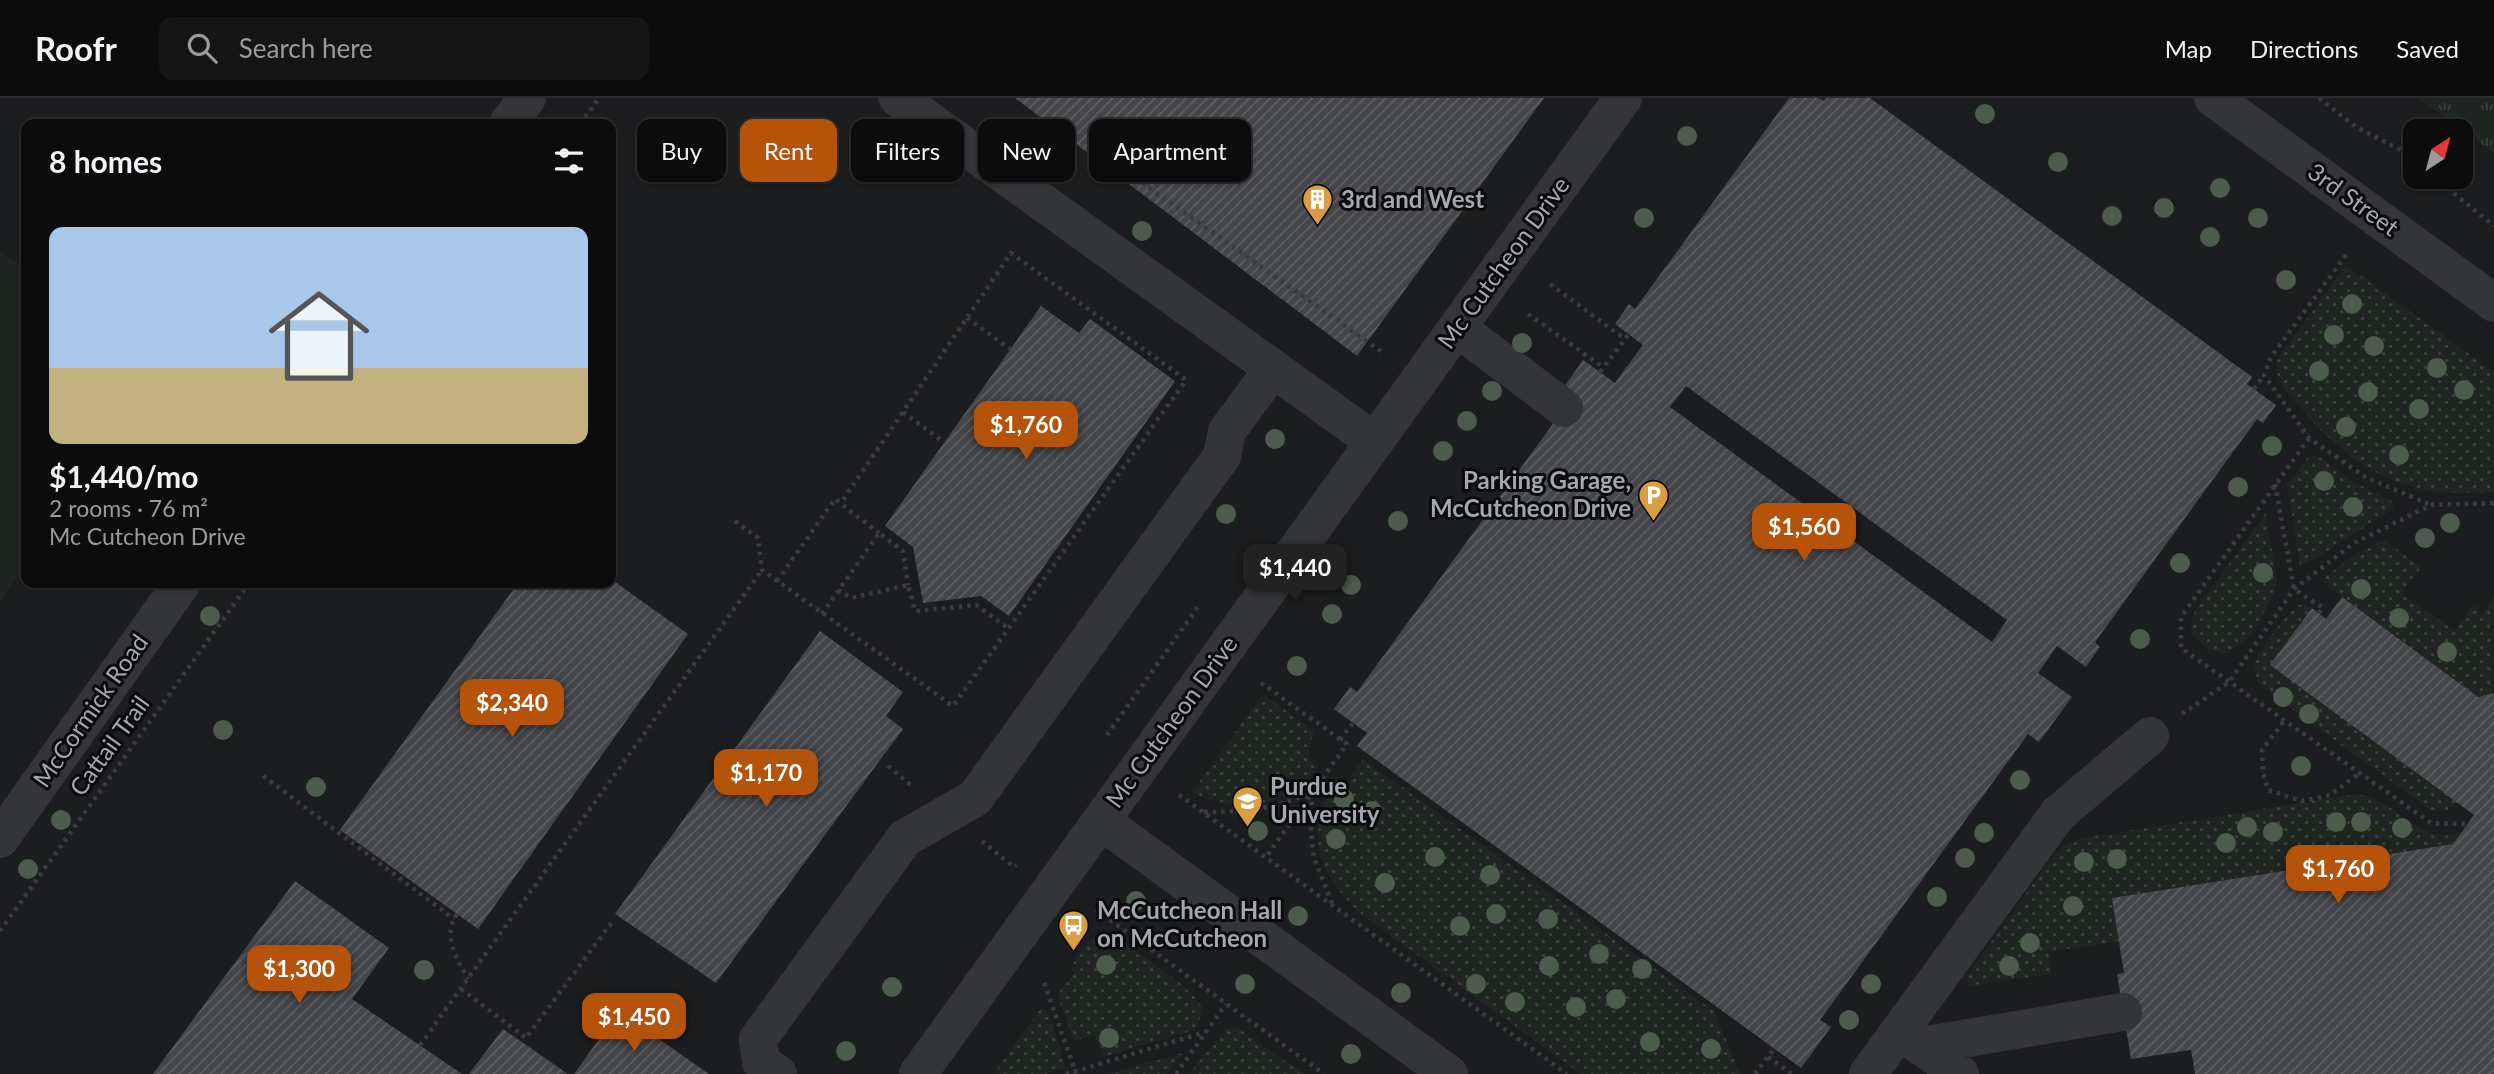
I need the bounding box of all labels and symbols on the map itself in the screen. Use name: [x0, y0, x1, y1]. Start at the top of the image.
north arrow: [2403, 119, 2473, 189]
street label: 3rd Street: [2303, 156, 2405, 242]
street label: Mc Cutcheon Drive: [1431, 171, 1575, 354]
building icon: 3rd and West: [1301, 183, 1335, 227]
place label: 3rd and West: [1341, 184, 1484, 213]
pin: $1,760: [969, 402, 1083, 461]
place label: Parking Garage, McCutcheon Drive: [1430, 465, 1631, 522]
parking icon: Parking Garage, McCutcheon Drive: [1637, 478, 1671, 522]
pin: $1,560: [1747, 504, 1861, 563]
pin: $1,440: [1238, 545, 1352, 604]
street label: McCormick Road: [26, 628, 153, 792]
street label: Mc Cutcheon Drive: [1099, 630, 1243, 813]
pin: $2,340: [455, 680, 569, 739]
street label: Cattail Trail: [63, 690, 155, 801]
pin: $1,170: [709, 750, 823, 809]
place label: Purdue University: [1270, 771, 1380, 828]
school or university icon: Purdue University: [1230, 784, 1264, 828]
pin: $1,760: [2281, 846, 2395, 905]
place label: McCutcheon Hall on McCutcheon: [1097, 895, 1282, 952]
bus stop icon: McCutcheon Hall on McCutcheon: [1057, 908, 1091, 952]
pin: $1,300: [242, 946, 356, 1005]
pin: $1,450: [577, 993, 691, 1053]

